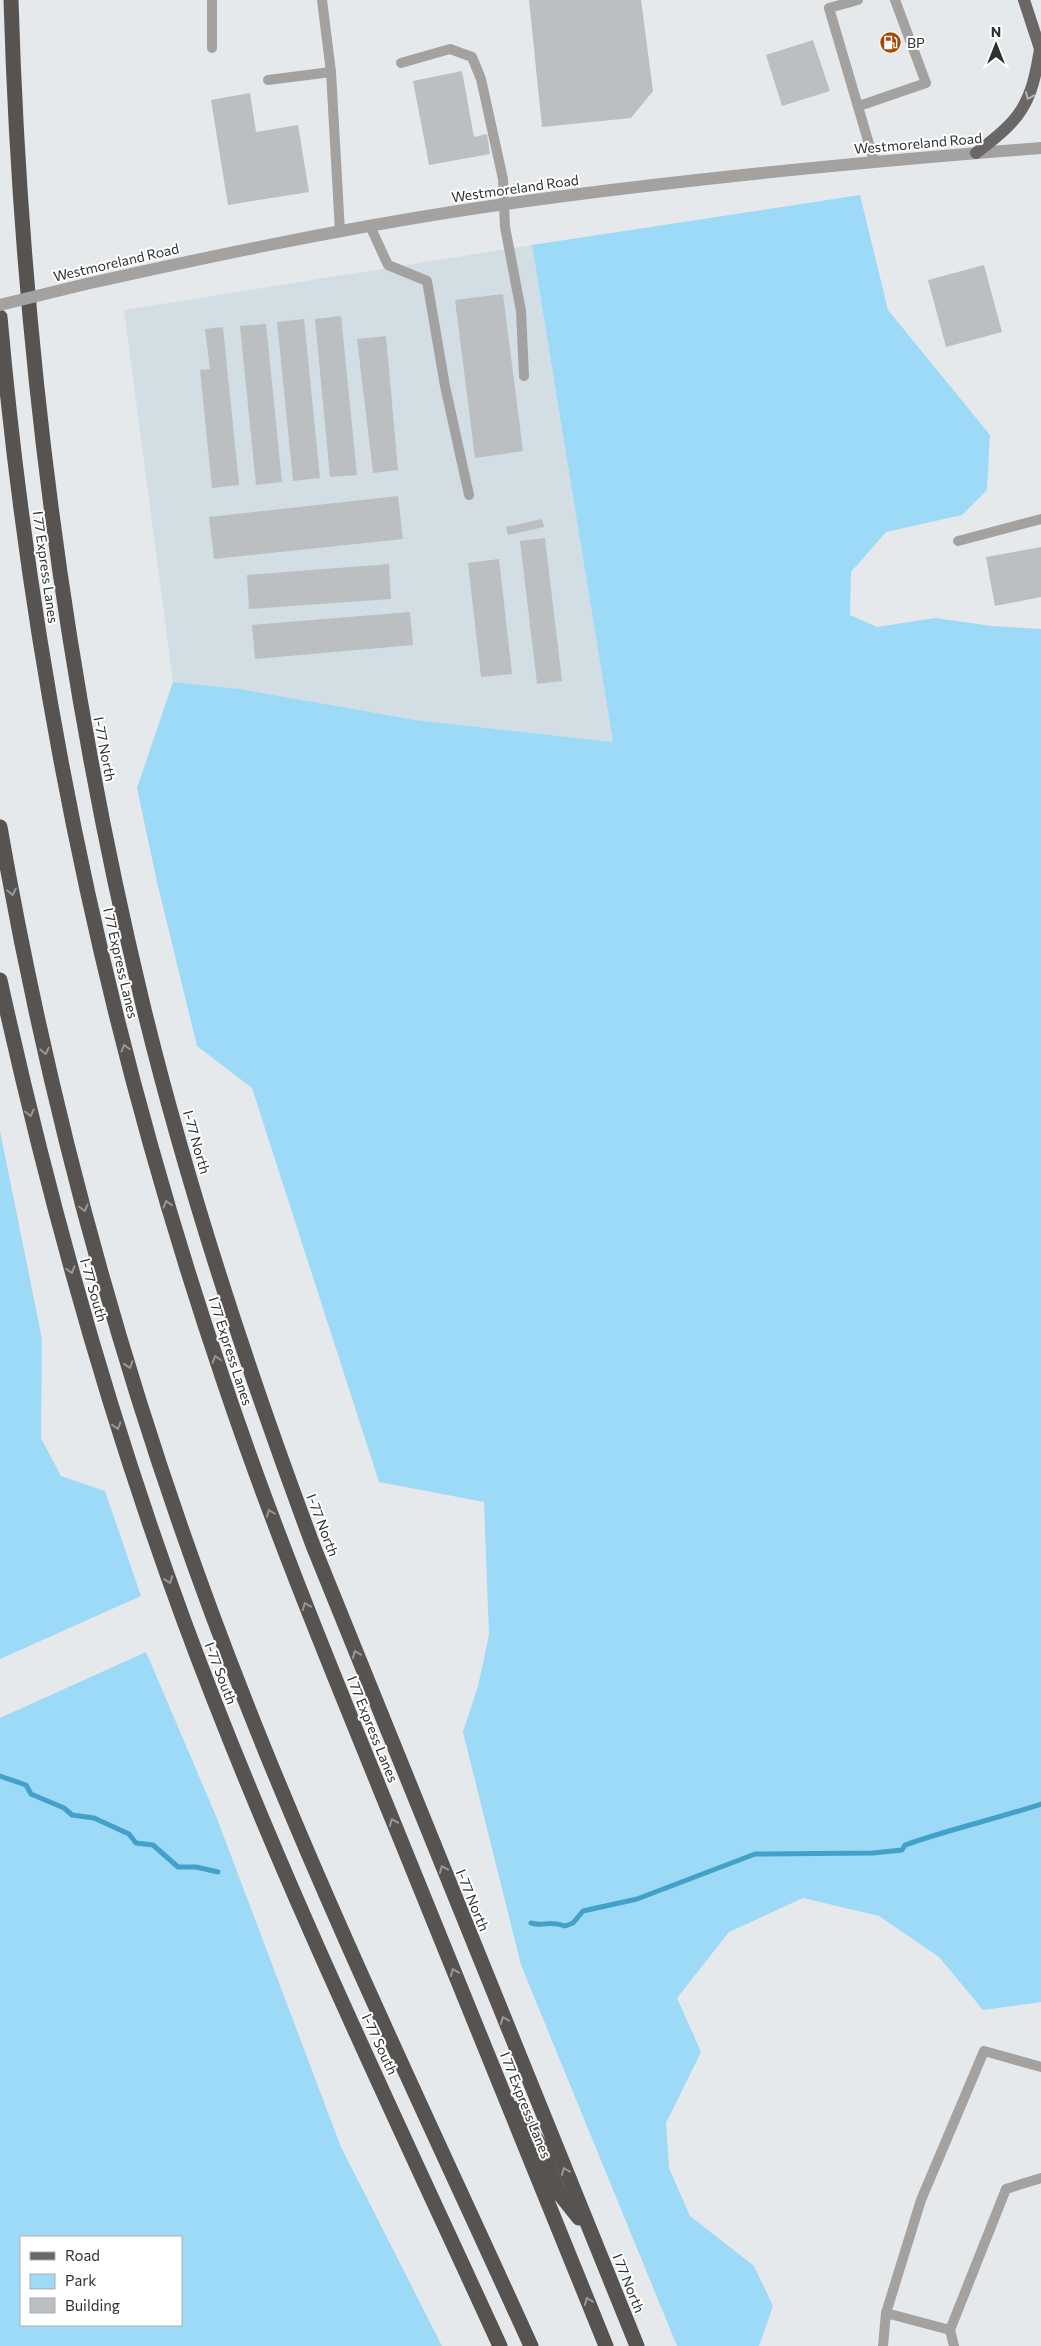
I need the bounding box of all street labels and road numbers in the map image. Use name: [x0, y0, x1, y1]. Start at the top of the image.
street label: Westmoreland Road: [853, 129, 983, 157]
street label: Westmoreland Road: [450, 171, 580, 205]
street label: Westmoreland Road: [52, 239, 180, 285]
street label: I 77 Express Lanes: [30, 510, 62, 624]
street label: I-77 North: [90, 715, 120, 783]
street label: I 77 Express Lanes: [100, 906, 142, 1020]
street label: I-77 North: [180, 1108, 214, 1176]
street label: I-77 South: [77, 1256, 111, 1324]
street label: I 77 Express Lanes: [205, 1294, 257, 1408]
street label: I-77 North: [303, 1491, 343, 1559]
street label: I-77 South: [201, 1639, 241, 1707]
street label: I 77 Express Lanes: [344, 1673, 402, 1785]
street label: I-77 North: [453, 1866, 493, 1934]
street label: I-77 South: [358, 2011, 402, 2077]
street label: I 77 Express Lanes: [497, 2049, 555, 2161]
street label: I 77 North: [609, 2251, 649, 2315]

